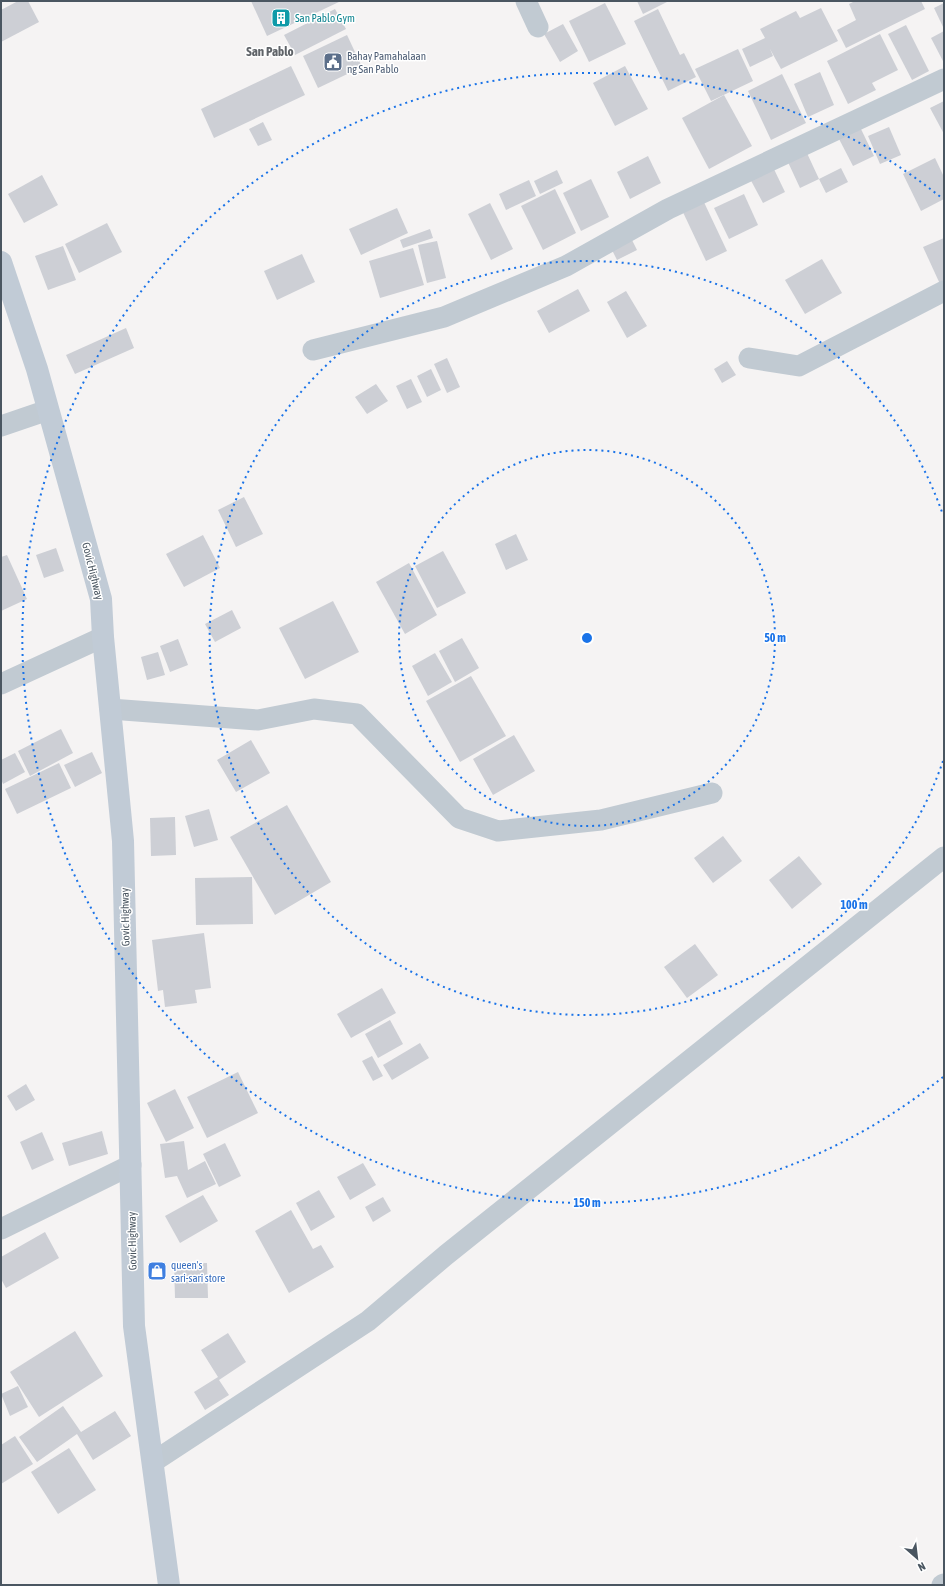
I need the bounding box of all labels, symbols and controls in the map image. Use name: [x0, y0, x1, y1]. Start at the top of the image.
building icon: San Pablo Gym: [270, 7, 292, 29]
place label: San Pablo Gym: [295, 12, 355, 24]
district label: San Pablo: [246, 44, 294, 59]
place label: Bahay Pamahalaan ng San Pablo: [347, 50, 426, 75]
public building icon: Bahay Pamahalaan ng San Pablo: [322, 51, 344, 73]
street label: Govic Highway: [80, 541, 106, 601]
centre of rings: [580, 631, 594, 645]
text: 50 m: [764, 631, 786, 645]
street label: Govic Highway: [118, 887, 132, 946]
text: 100 m: [840, 898, 868, 912]
text: 150 m: [573, 1196, 601, 1210]
street label: Govic Highway: [125, 1211, 139, 1270]
place label: queen's sari-sari store: [171, 1259, 225, 1284]
shop icon: queen's sari-sari store: [146, 1260, 168, 1282]
north arrow: [897, 1538, 937, 1578]
text: N: [916, 1560, 927, 1574]

